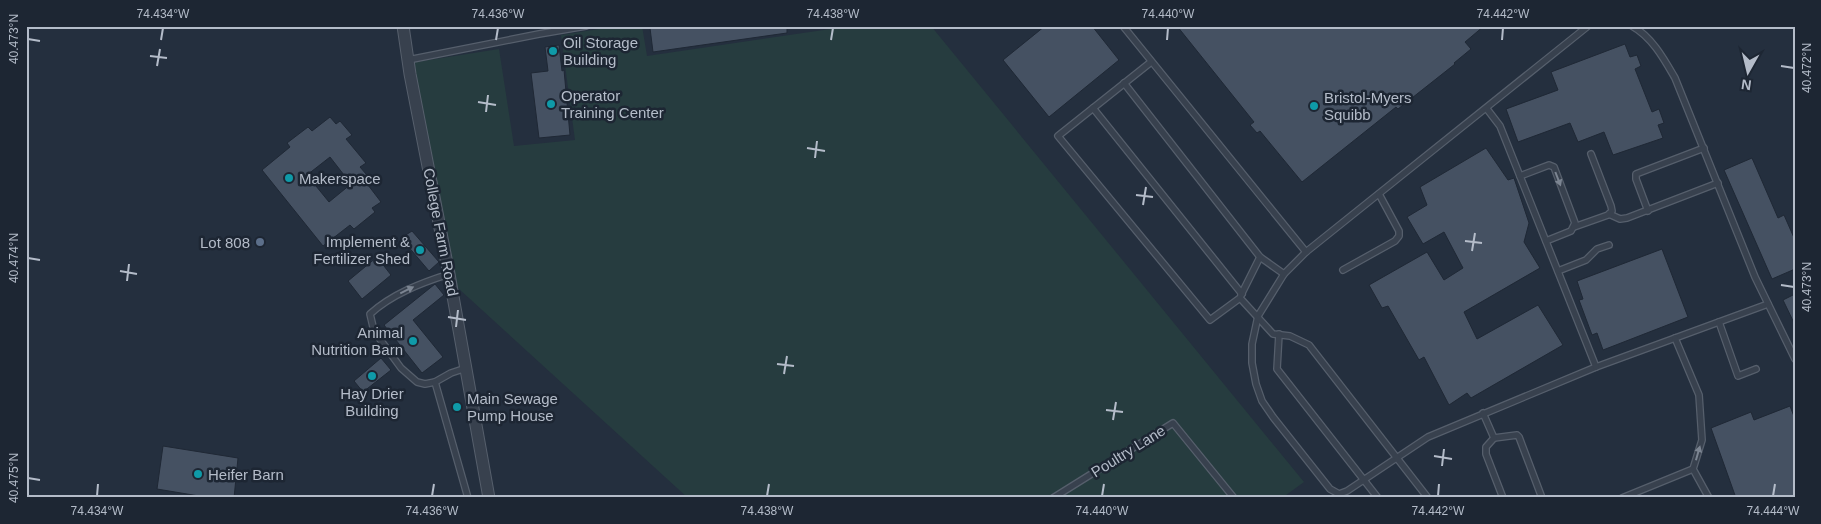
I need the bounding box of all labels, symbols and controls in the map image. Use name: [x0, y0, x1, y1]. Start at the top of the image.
text: 74.434°W: [137, 7, 190, 21]
text: 74.436°W: [472, 7, 525, 21]
text: 74.438°W: [807, 7, 860, 21]
text: 74.440°W: [1142, 7, 1195, 21]
text: 74.442°W: [1477, 7, 1530, 21]
text: 40.473°N: [7, 14, 21, 64]
place label: Oil Storage Building: [563, 34, 638, 68]
text: 40.472°N: [1800, 43, 1814, 93]
marker: Oil Storage Building: [547, 45, 559, 57]
north arrow: [1724, 48, 1774, 98]
text: N: [1740, 76, 1752, 94]
place label: Operator Training Center: [561, 87, 664, 121]
place label: Bristol-Myers Squibb: [1324, 89, 1412, 123]
marker: Operator Training Center: [545, 98, 557, 110]
marker: Bristol-Myers Squibb: [1308, 100, 1320, 112]
street label: College Farm Road: [420, 167, 462, 297]
place label: Makerspace: [299, 170, 381, 187]
marker: Makerspace: [283, 172, 295, 184]
one-way arrow: [1554, 172, 1562, 187]
text: 40.474°N: [7, 233, 21, 283]
place label: Implement & Fertilizer Shed: [313, 233, 410, 267]
place label: Lot 808: [200, 234, 250, 251]
marker: Lot 808: [254, 236, 266, 248]
marker: Implement & Fertilizer Shed: [414, 244, 426, 256]
text: 40.473°N: [1800, 262, 1814, 312]
one-way arrow: [400, 286, 414, 294]
place label: Animal Nutrition Barn: [311, 324, 403, 358]
marker: Animal Nutrition Barn: [407, 335, 419, 347]
marker: Hay Drier Building: [366, 370, 378, 382]
place label: Hay Drier Building: [340, 385, 404, 419]
place label: Main Sewage Pump House: [467, 390, 558, 424]
marker: Main Sewage Pump House: [451, 401, 463, 413]
street label: Poultry Lane: [1088, 421, 1168, 481]
one-way arrow: [1694, 446, 1702, 461]
text: 40.475°N: [7, 453, 21, 503]
place label: Heifer Barn: [208, 466, 284, 483]
marker: Heifer Barn: [192, 468, 204, 480]
text: 74.434°W: [71, 504, 124, 518]
text: 74.436°W: [406, 504, 459, 518]
text: 74.438°W: [741, 504, 794, 518]
text: 74.440°W: [1076, 504, 1129, 518]
text: 74.442°W: [1412, 504, 1465, 518]
text: 74.444°W: [1747, 504, 1800, 518]

